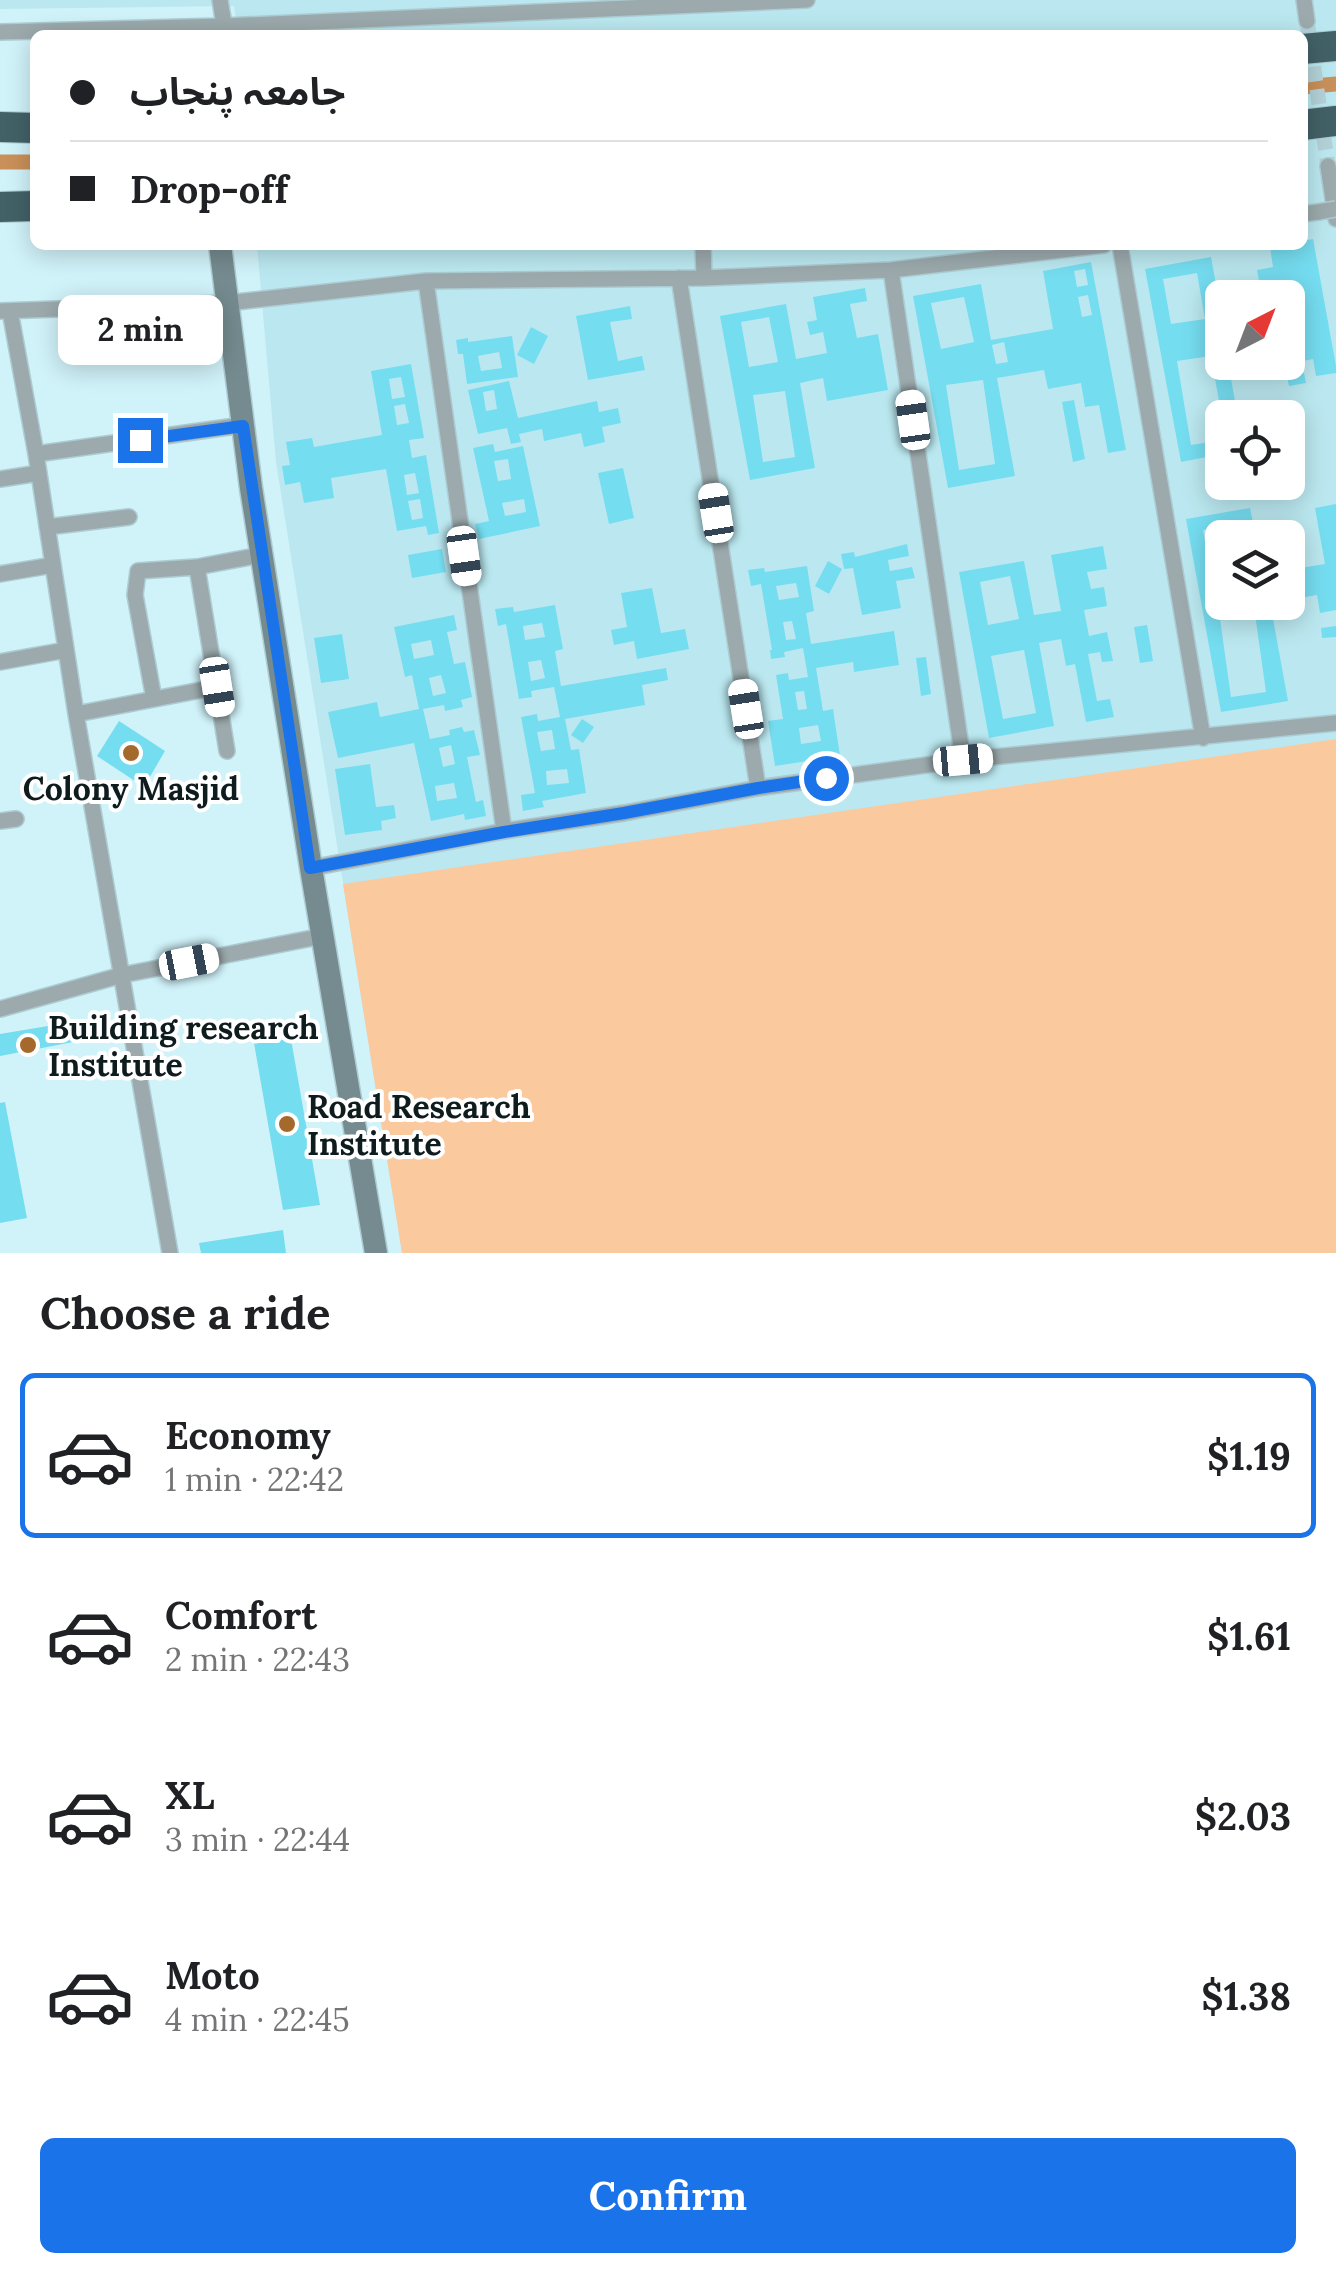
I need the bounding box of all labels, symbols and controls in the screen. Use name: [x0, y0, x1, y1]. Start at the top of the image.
text: جامعہ پنجاب: [130, 67, 345, 115]
text: Drop-off: [130, 165, 288, 213]
north arrow: [1205, 280, 1305, 380]
map controls: [1205, 280, 1305, 620]
callout: 2 min: [58, 295, 222, 365]
text: 2 min: [98, 309, 183, 350]
car: [894, 388, 932, 452]
button: locate: [1205, 400, 1305, 500]
route end: [118, 418, 163, 463]
car: [696, 481, 736, 545]
button: layers: [1205, 520, 1305, 620]
car: [445, 524, 483, 588]
car: [197, 655, 237, 719]
car: [726, 677, 766, 741]
marker: Colony Masjid: [120, 742, 142, 764]
car: [932, 742, 994, 778]
route start: [804, 756, 849, 801]
place label: Colony Masjid: [23, 768, 239, 809]
car: [157, 942, 221, 982]
place label: Building research Institute: [48, 1007, 319, 1085]
marker: Building research Institute: [17, 1034, 39, 1056]
place label: Road Research Institute: [307, 1086, 531, 1164]
marker: Road Research Institute: [276, 1113, 298, 1135]
text: Choose a ride: [40, 1284, 330, 1341]
icon: car: [45, 1411, 135, 1501]
text: Economy: [165, 1411, 331, 1459]
text: $1.19: [1207, 1432, 1291, 1480]
text: 1 min · 22:42: [165, 1459, 344, 1500]
icon: car: [45, 1591, 135, 1681]
text: Comfort: [165, 1591, 317, 1639]
text: $1.61: [1207, 1612, 1291, 1660]
text: 2 min · 22:43: [165, 1639, 350, 1680]
icon: car: [45, 1771, 135, 1861]
text: XL: [165, 1771, 215, 1819]
text: $2.03: [1195, 1792, 1291, 1840]
text: 3 min · 22:44: [165, 1819, 350, 1860]
icon: car: [45, 1951, 135, 2041]
text: Moto: [165, 1951, 260, 1999]
text: $1.38: [1201, 1972, 1291, 2020]
text: 4 min · 22:45: [165, 1999, 350, 2040]
button: Confirm: [40, 2138, 1296, 2253]

